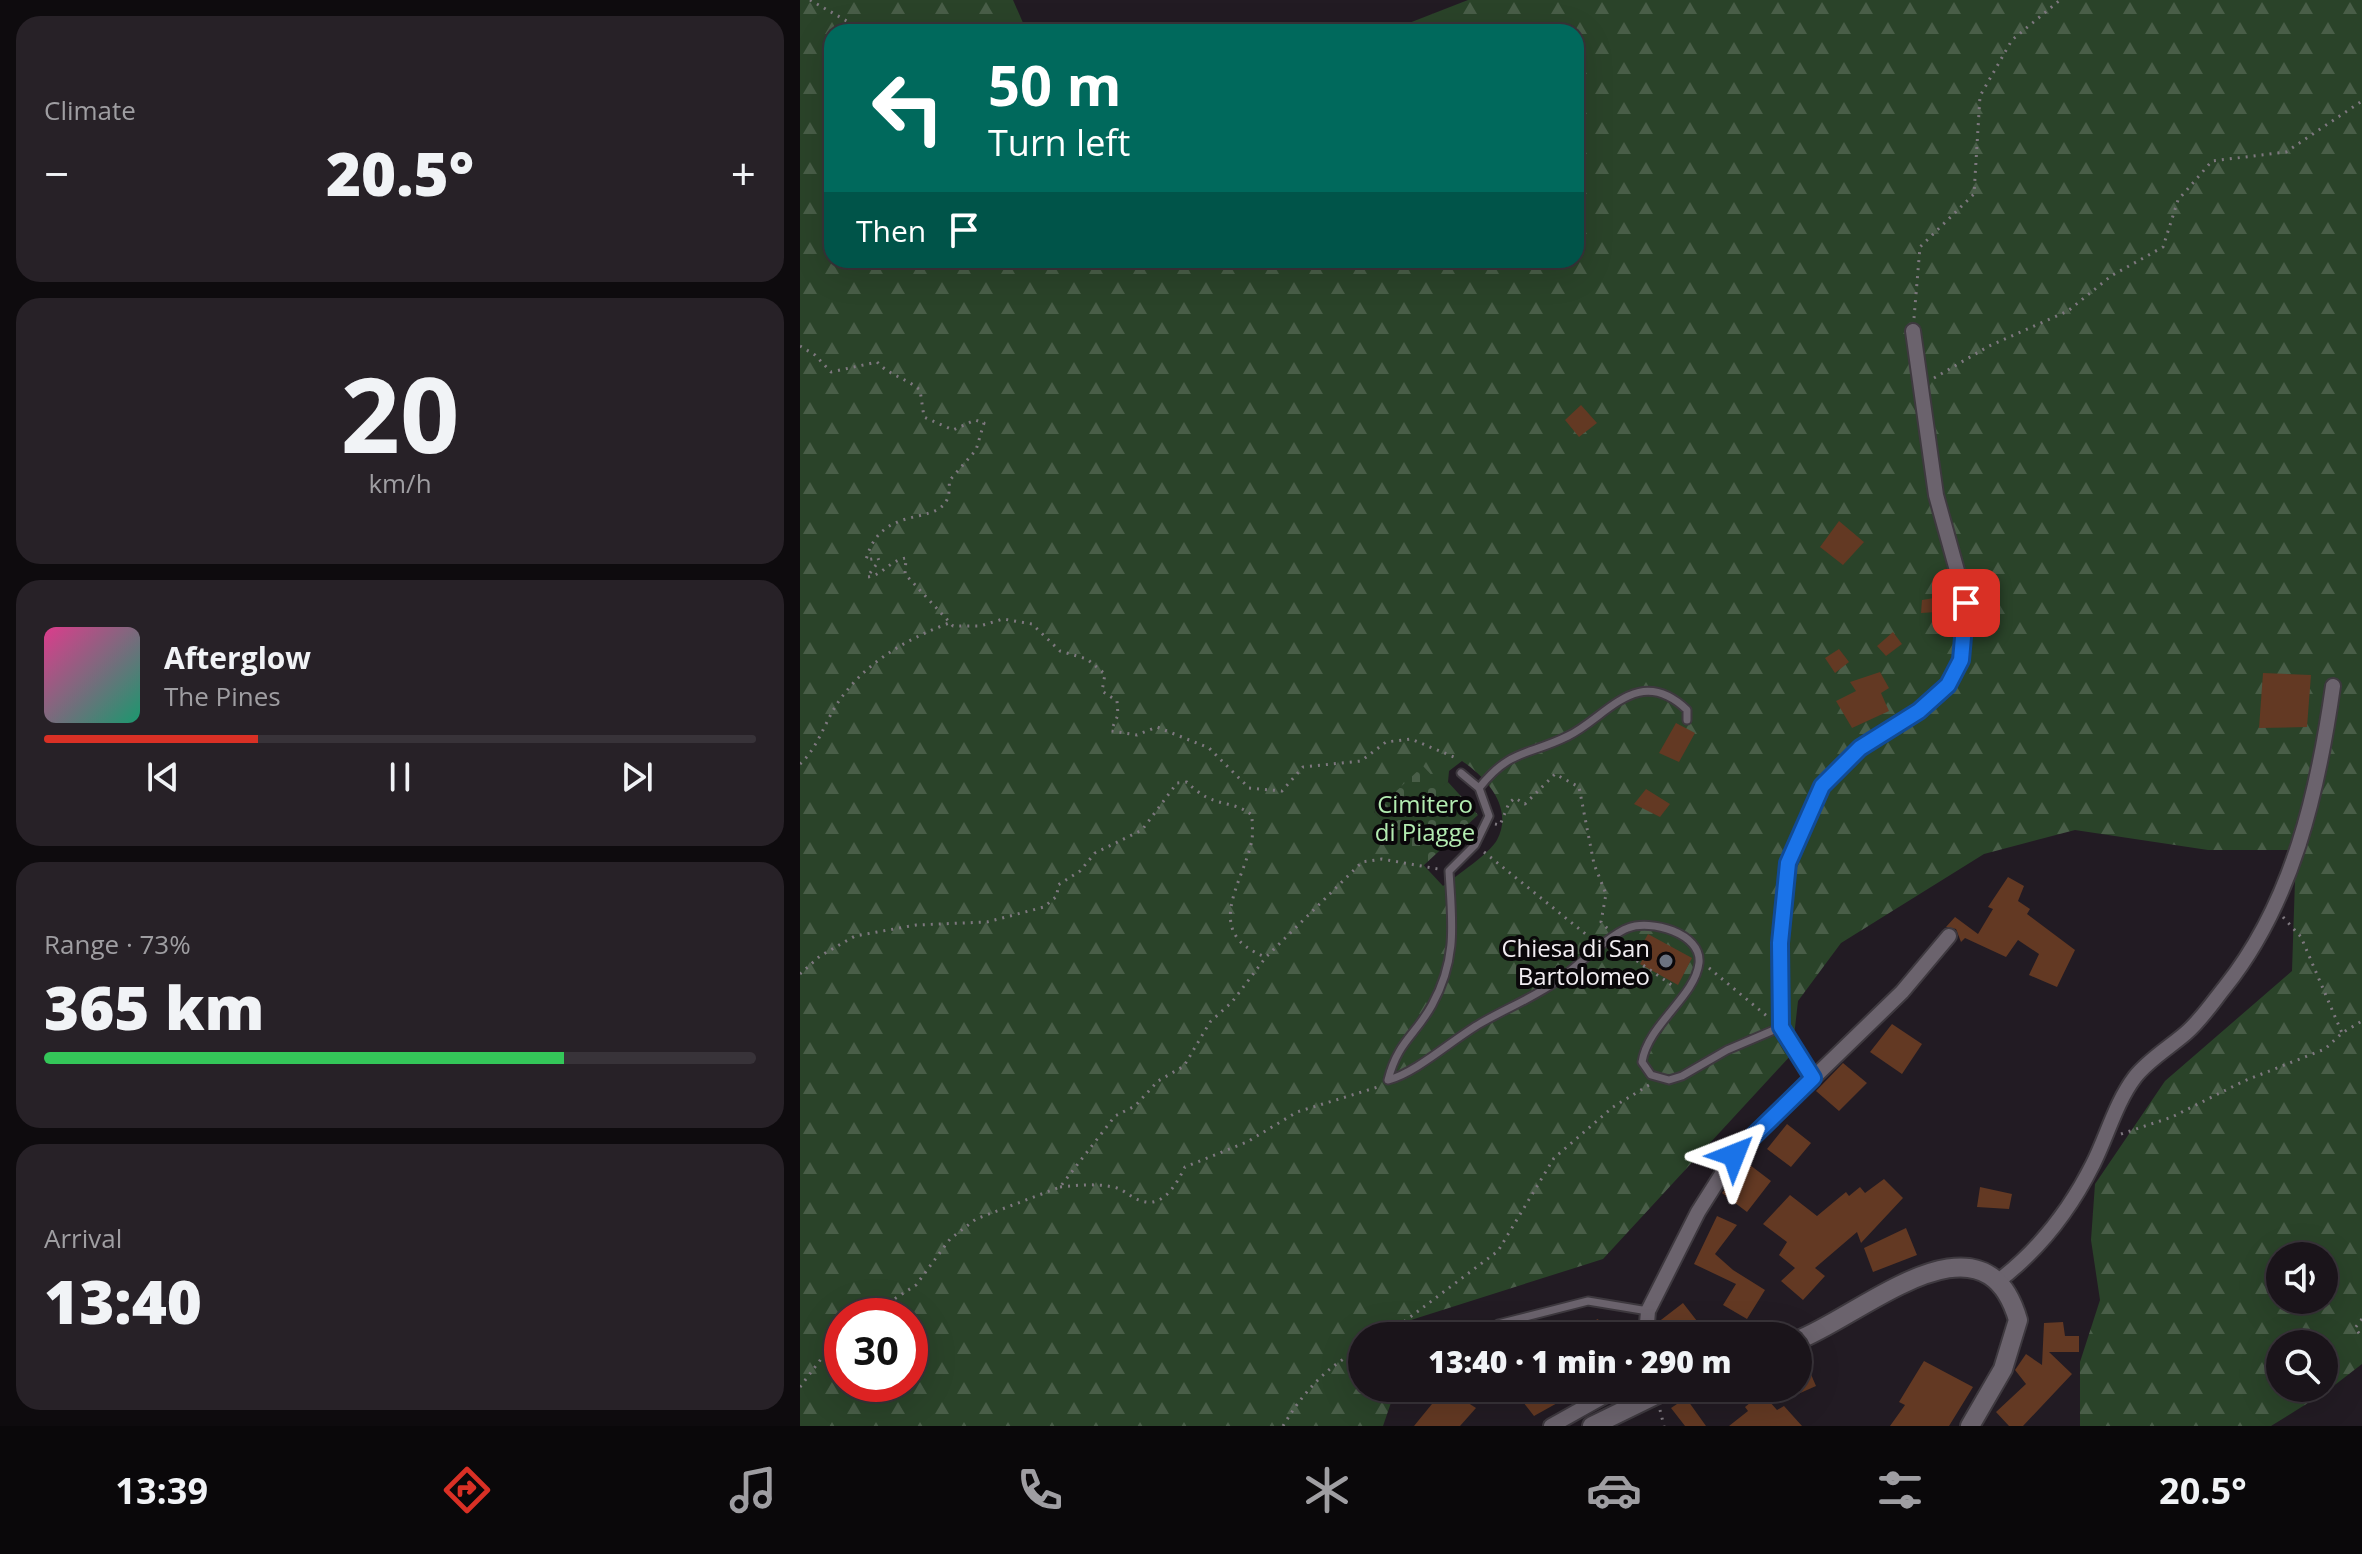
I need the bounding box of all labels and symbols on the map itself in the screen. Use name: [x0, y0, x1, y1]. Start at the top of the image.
pin: [1932, 569, 2000, 637]
park label: Cimitero di Piagge: [1375, 787, 1475, 848]
place label: Chiesa di San Bartolomeo: [1501, 931, 1650, 992]
marker: Chiesa di San Bartolomeo: [1657, 952, 1675, 970]
position arrow: [1692, 1113, 1776, 1197]
speed limit sign: 30: [824, 1298, 928, 1402]

